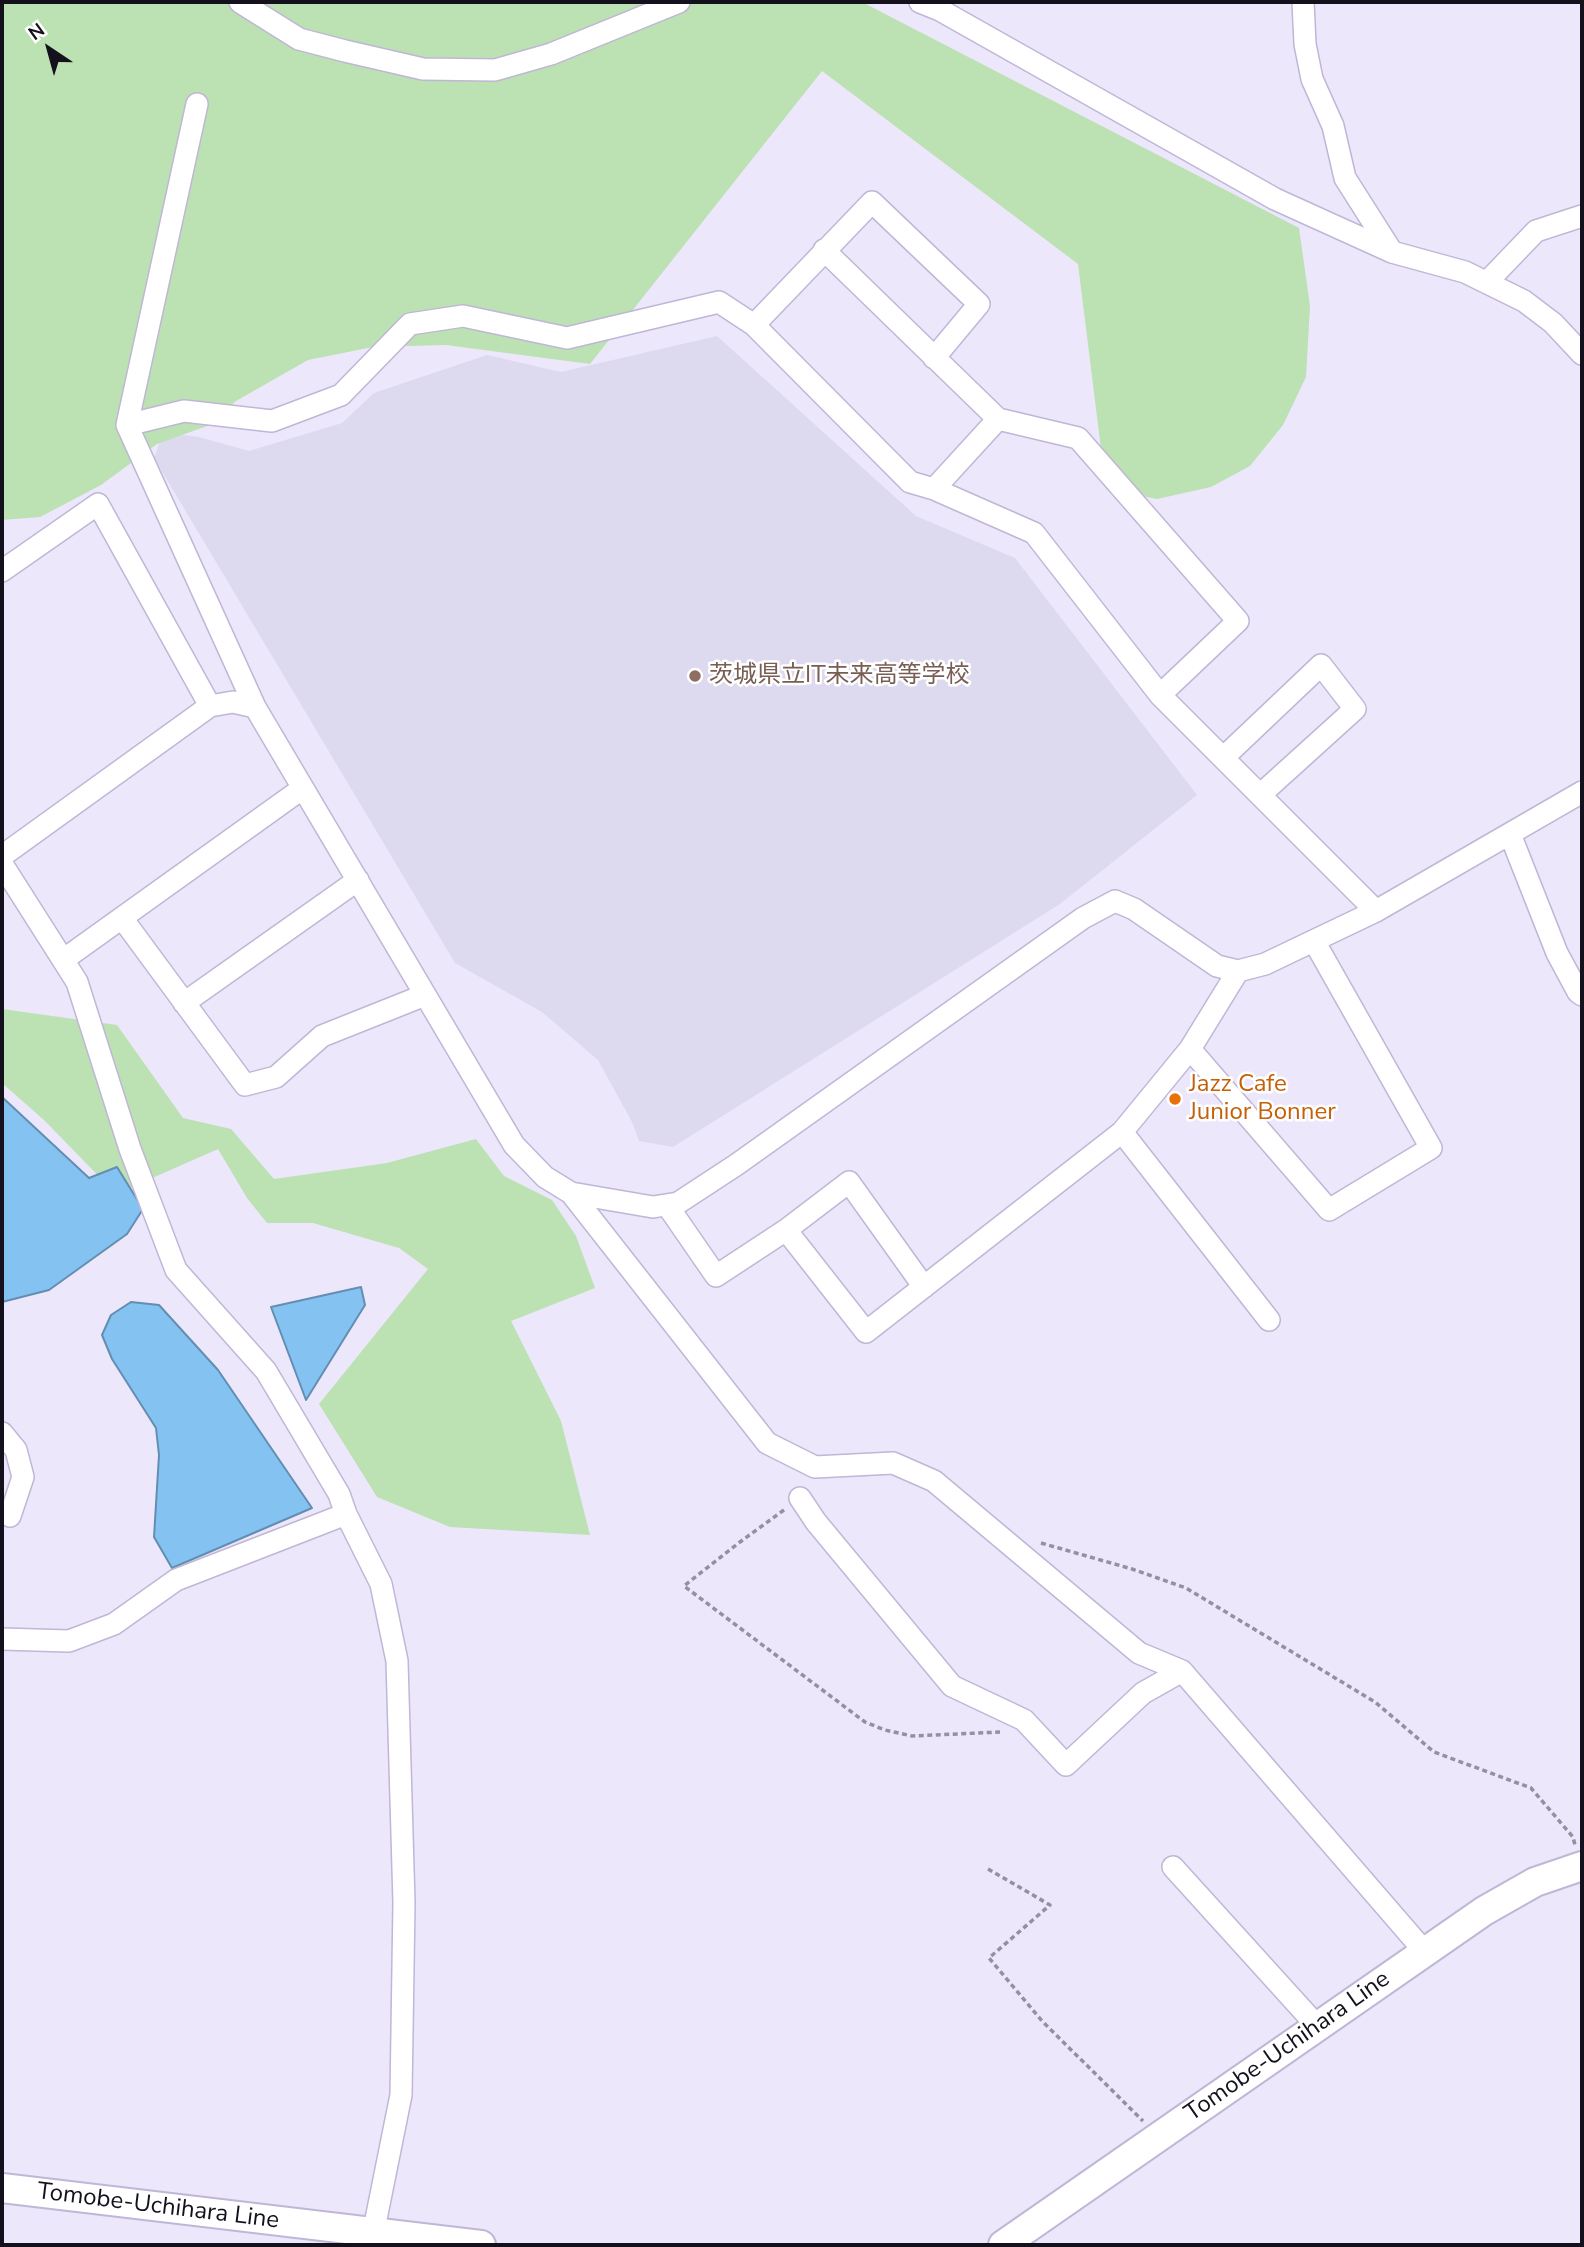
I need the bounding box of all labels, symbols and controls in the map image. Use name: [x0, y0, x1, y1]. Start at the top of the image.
north arrow: [14, 14, 84, 84]
text: N: [23, 17, 50, 47]
place label: 茨城県立IT未来高等学校: [709, 662, 970, 690]
marker: 茨城県立IT未来高等学校: [687, 668, 703, 684]
place label: Jazz Cafe Junior Bonner: [1189, 1071, 1336, 1127]
marker: Jazz Cafe Junior Bonner: [1167, 1091, 1183, 1107]
street label: Tomobe-Uchihara Line: [1180, 1965, 1396, 2129]
street label: Tomobe-Uchihara Line: [35, 2178, 281, 2236]

